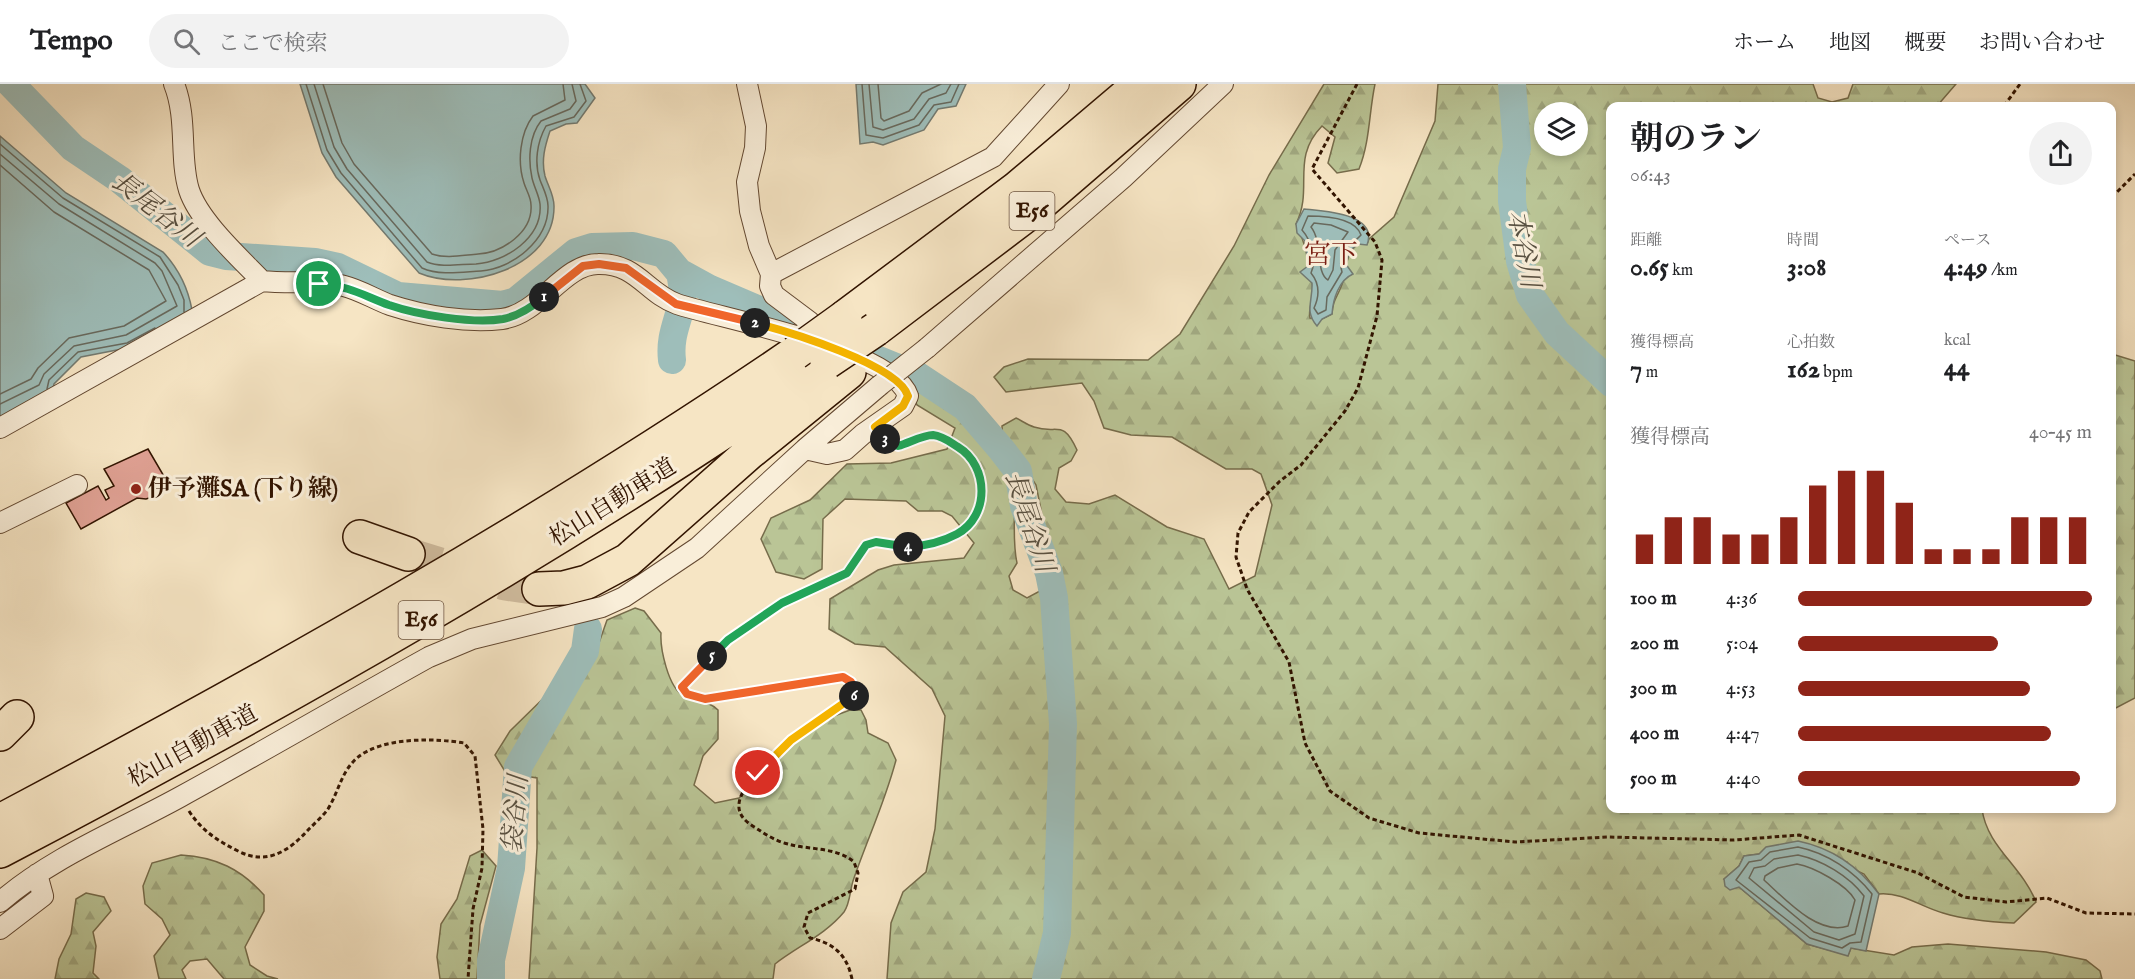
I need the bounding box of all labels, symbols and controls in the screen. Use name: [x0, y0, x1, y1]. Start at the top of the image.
search box: [149, 14, 569, 68]
text: Tempo: [30, 24, 113, 59]
icon: search: [170, 25, 203, 58]
text: ここで検索: [218, 30, 328, 58]
text: ホーム: [1733, 30, 1796, 57]
text: 地図: [1829, 30, 1871, 57]
text: 概要: [1904, 30, 1946, 57]
text: お問い合わせ: [1979, 30, 2105, 57]
map controls: [1534, 102, 1588, 156]
button: layers: [1534, 102, 1588, 156]
text: 朝のラン: [1630, 119, 1762, 161]
button: share: [2029, 122, 2092, 185]
text: 06:43: [1630, 163, 1671, 188]
water label: 長尾谷川: [105, 165, 209, 257]
road number: E56: [1010, 192, 1054, 230]
water label: 本谷川: [1499, 208, 1547, 293]
text: 距離: [1630, 231, 1662, 251]
text: 時間: [1787, 231, 1819, 251]
text: ペース: [1944, 231, 1991, 251]
district label: 宮下: [1304, 239, 1358, 273]
text: 0.65: [1630, 251, 1669, 284]
text: 3:08: [1787, 251, 1827, 284]
text: 4:49: [1944, 251, 1988, 284]
pin: [293, 258, 344, 309]
text: km: [1669, 261, 1693, 281]
text: /km: [1988, 261, 2018, 281]
icon: arrive: [302, 267, 335, 300]
pin: 1: [529, 282, 559, 312]
text: 1: [541, 287, 547, 307]
pin: 2: [740, 308, 770, 338]
text: 2: [751, 313, 759, 333]
text: kcal: [1944, 331, 1971, 351]
text: 獲得標高: [1630, 333, 1694, 353]
text: 心拍数: [1787, 333, 1835, 353]
text: 44: [1944, 351, 1970, 384]
text: 7: [1630, 353, 1642, 386]
text: 162: [1787, 353, 1820, 386]
text: m: [1642, 363, 1658, 383]
text: bpm: [1820, 363, 1853, 383]
text: 40–45 m: [2029, 420, 2092, 445]
pin: 3: [870, 424, 900, 454]
text: 獲得標高: [1630, 425, 1710, 450]
text: 3: [882, 429, 888, 449]
street label: 松山自動車道: [544, 452, 682, 554]
water label: 長尾谷川: [997, 467, 1062, 579]
place label: 伊予灘SA (下り線): [148, 474, 338, 505]
marker: 伊予灘SA (下り線): [129, 482, 143, 496]
pin: 4: [893, 532, 923, 562]
text: 4: [904, 537, 912, 557]
text: 100 m: [1630, 586, 1677, 611]
text: 4:36: [1726, 586, 1757, 611]
road number: E56: [398, 601, 444, 639]
text: 200 m: [1630, 631, 1679, 656]
text: 5:04: [1726, 631, 1758, 656]
pin: 5: [697, 641, 727, 671]
text: 5: [709, 646, 715, 666]
text: 300 m: [1630, 676, 1677, 701]
text: 4:53: [1726, 676, 1756, 701]
pin: 6: [839, 681, 869, 711]
text: 6: [851, 686, 857, 706]
street label: 松山自動車道: [123, 699, 263, 795]
text: 400 m: [1630, 721, 1679, 746]
text: 4:47: [1726, 721, 1760, 746]
pin: [732, 747, 783, 798]
icon: check: [741, 756, 774, 789]
text: 500 m: [1630, 766, 1677, 791]
text: 4:40: [1726, 766, 1761, 791]
water label: 袋谷川: [496, 771, 536, 854]

